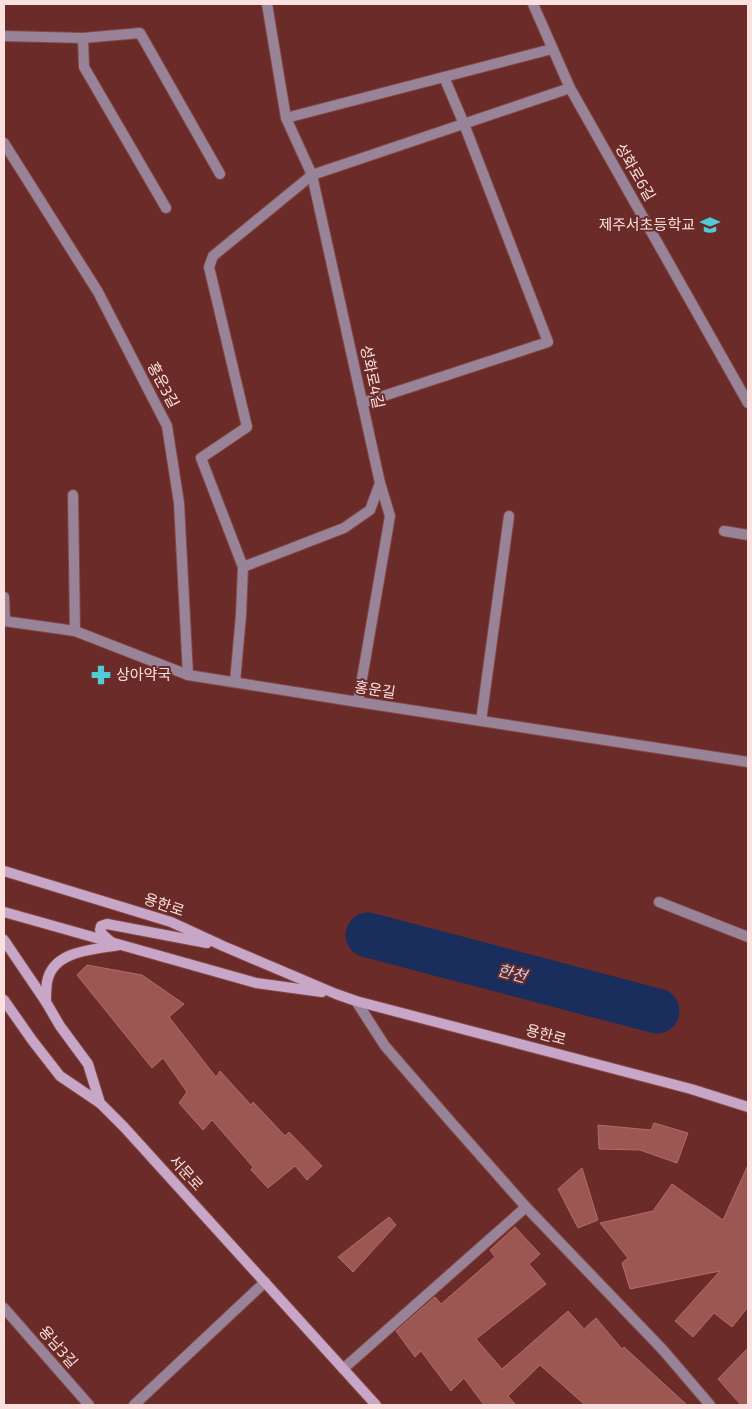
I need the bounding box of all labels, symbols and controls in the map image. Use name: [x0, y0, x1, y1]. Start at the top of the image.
street label: 성화로6길: [612, 139, 660, 204]
school or university icon: 제주서초등학교: [699, 214, 721, 236]
place label: 제주서초등학교: [598, 215, 695, 233]
street label: 성화로4길: [357, 343, 388, 410]
street label: 홍운3길: [144, 358, 184, 411]
pharmacy icon: 상아약국: [90, 664, 112, 686]
place label: 상아약국: [116, 665, 171, 683]
street label: 홍운길: [353, 677, 397, 701]
street label: 용한로: [142, 889, 187, 919]
water label: 한천: [495, 960, 531, 986]
street label: 용한로: [524, 1020, 569, 1048]
street label: 서문로: [166, 1151, 207, 1194]
street label: 용남3길: [36, 1322, 82, 1371]

